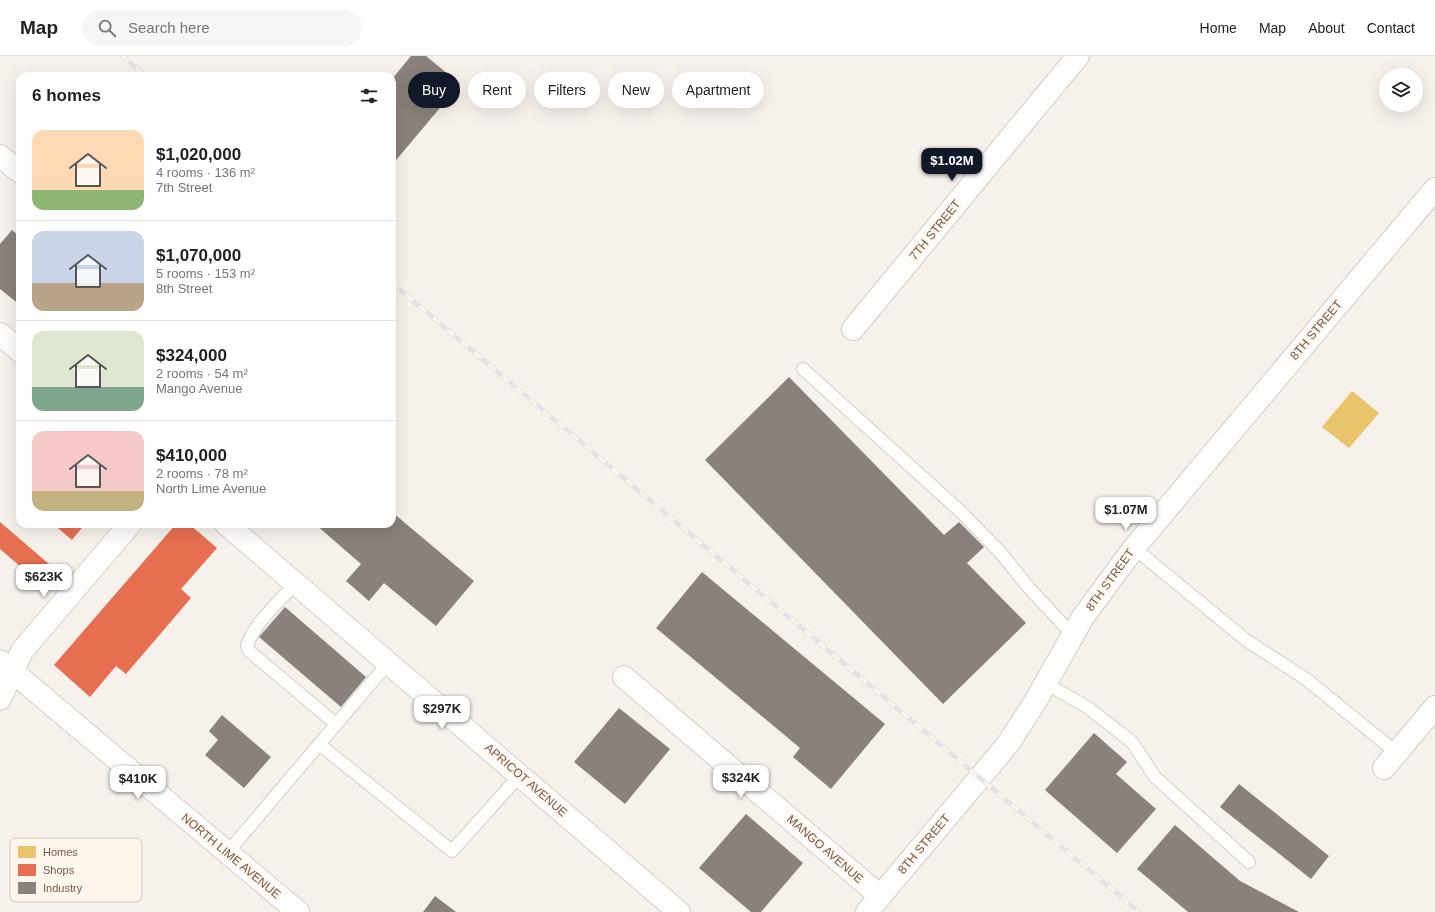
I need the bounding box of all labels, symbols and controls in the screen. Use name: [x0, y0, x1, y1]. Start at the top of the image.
search box: [82, 10, 362, 46]
text: Map: [20, 17, 58, 38]
icon: search: [96, 17, 118, 39]
text: Search here: [128, 19, 210, 36]
text: Home: [1200, 20, 1237, 36]
text: Map: [1259, 20, 1286, 36]
text: About: [1308, 20, 1345, 36]
text: Contact: [1367, 20, 1415, 36]
map controls: [1379, 68, 1423, 112]
button: layers: [1379, 68, 1423, 112]
chip: Buy: [408, 72, 460, 108]
chip: Rent: [468, 72, 526, 108]
chip: Filters: [534, 72, 600, 108]
chip: New: [608, 72, 664, 108]
chip: Apartment: [672, 72, 764, 108]
icon: filters: [358, 85, 380, 107]
text: 6 homes: [32, 86, 101, 105]
text: $1,020,000: [156, 145, 241, 164]
icon: home: [64, 146, 112, 194]
pin: $1.02M: [919, 148, 985, 182]
text: $1.02M: [930, 153, 974, 168]
text: 4 rooms · 136 m²: [156, 165, 255, 180]
text: 7th Street: [156, 180, 212, 195]
street label: 7TH STREET: [906, 197, 964, 263]
text: $1,070,000: [156, 246, 241, 265]
icon: home: [64, 247, 112, 295]
text: 5 rooms · 153 m²: [156, 266, 255, 281]
text: 8th Street: [156, 281, 212, 296]
street label: 8TH STREET: [1287, 297, 1345, 363]
text: $324,000: [156, 346, 227, 365]
icon: home: [64, 347, 112, 395]
text: 2 rooms · 54 m²: [156, 366, 248, 381]
text: Mango Avenue: [156, 381, 243, 396]
text: $410,000: [156, 446, 227, 465]
icon: home: [64, 447, 112, 495]
text: 2 rooms · 78 m²: [156, 466, 248, 481]
text: North Lime Avenue: [156, 481, 266, 496]
pin: $1.07M: [1093, 497, 1159, 531]
text: $1.07M: [1104, 502, 1148, 517]
street label: 8TH STREET: [1083, 546, 1138, 614]
pin: $623K: [16, 564, 72, 598]
text: $623K: [25, 569, 63, 584]
pin: $297K: [414, 696, 470, 730]
text: $297K: [423, 701, 461, 716]
street label: APRICOT AVENUE: [482, 741, 570, 819]
pin: $324K: [713, 765, 769, 799]
pin: $410K: [110, 766, 166, 800]
text: $324K: [722, 770, 760, 785]
text: $410K: [119, 771, 157, 786]
street label: NORTH LIME AVENUE: [179, 810, 283, 902]
street label: 8TH STREET: [895, 811, 953, 877]
street label: MANGO AVENUE: [784, 812, 866, 886]
legend: [10, 838, 142, 902]
text: Homes: [43, 846, 78, 858]
text: Shops: [43, 864, 75, 876]
text: Industry: [43, 882, 83, 894]

